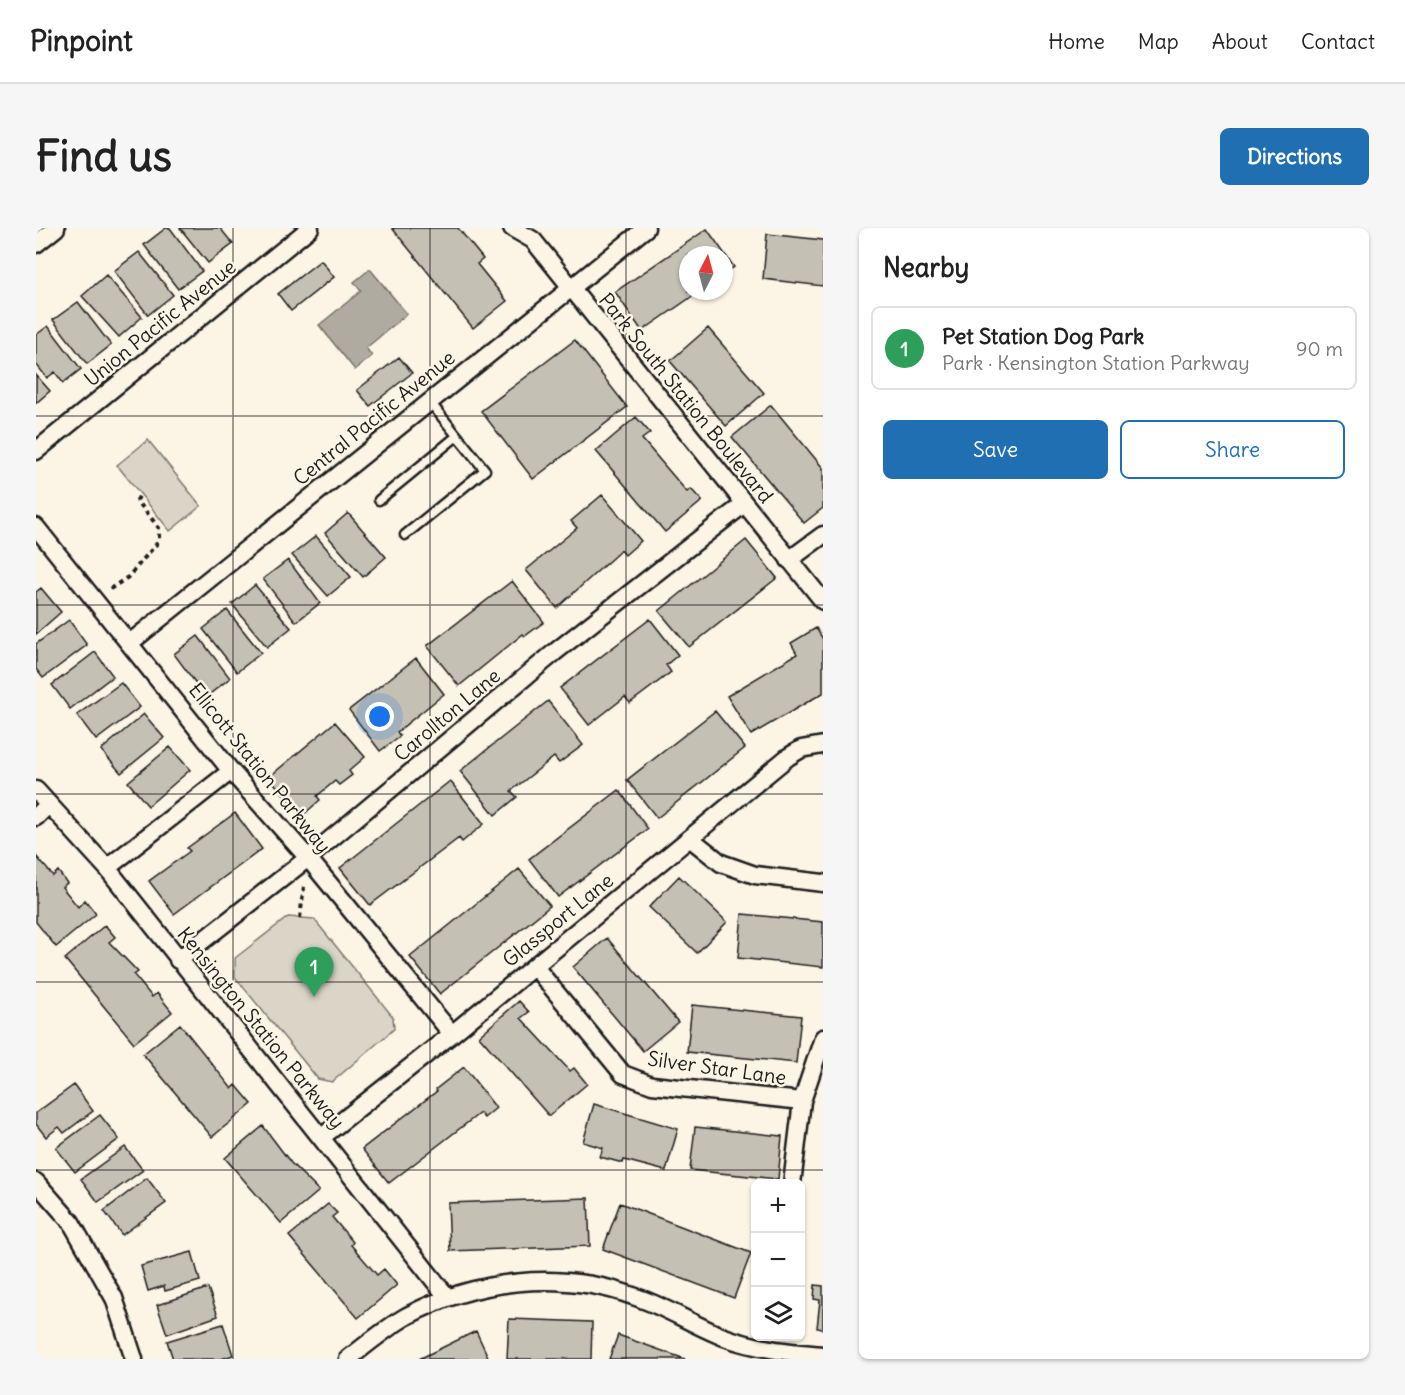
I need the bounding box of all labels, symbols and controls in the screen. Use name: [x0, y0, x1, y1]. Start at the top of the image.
text: Pinpoint: [30, 23, 133, 59]
text: Home: [1048, 28, 1105, 55]
text: Map: [1138, 28, 1179, 55]
text: About: [1212, 28, 1268, 55]
text: Contact: [1301, 28, 1375, 55]
button: Directions: [1220, 128, 1369, 185]
text: Find us: [36, 130, 172, 182]
north arrow: [679, 246, 733, 300]
text: Nearby: [883, 251, 969, 284]
street label: Union Pacific Avenue: [79, 254, 240, 391]
street label: Park South Station Boulevard: [594, 288, 779, 508]
text: Pet Station Dog Park: [942, 322, 1144, 350]
text: 1: [901, 336, 908, 361]
text: 90 m: [1296, 336, 1343, 361]
street label: Central Pacific Avenue: [288, 345, 460, 490]
text: Park · Kensington Station Parkway: [942, 350, 1250, 375]
button: Save: [883, 420, 1108, 479]
button: Share: [1120, 420, 1345, 479]
street label: Carollton Lane: [388, 663, 505, 766]
street label: Ellicott Station Parkway: [184, 677, 337, 858]
your location: [365, 702, 394, 731]
street label: Glassport Lane: [497, 867, 618, 972]
street label: Kensington Station Parkway: [172, 922, 351, 1134]
pin: 1: [294, 948, 334, 997]
street label: Silver Star Lane: [646, 1045, 788, 1090]
map controls: [751, 1179, 805, 1341]
button: +: [751, 1179, 805, 1233]
button: −: [751, 1233, 805, 1287]
button: layers: [751, 1287, 805, 1341]

